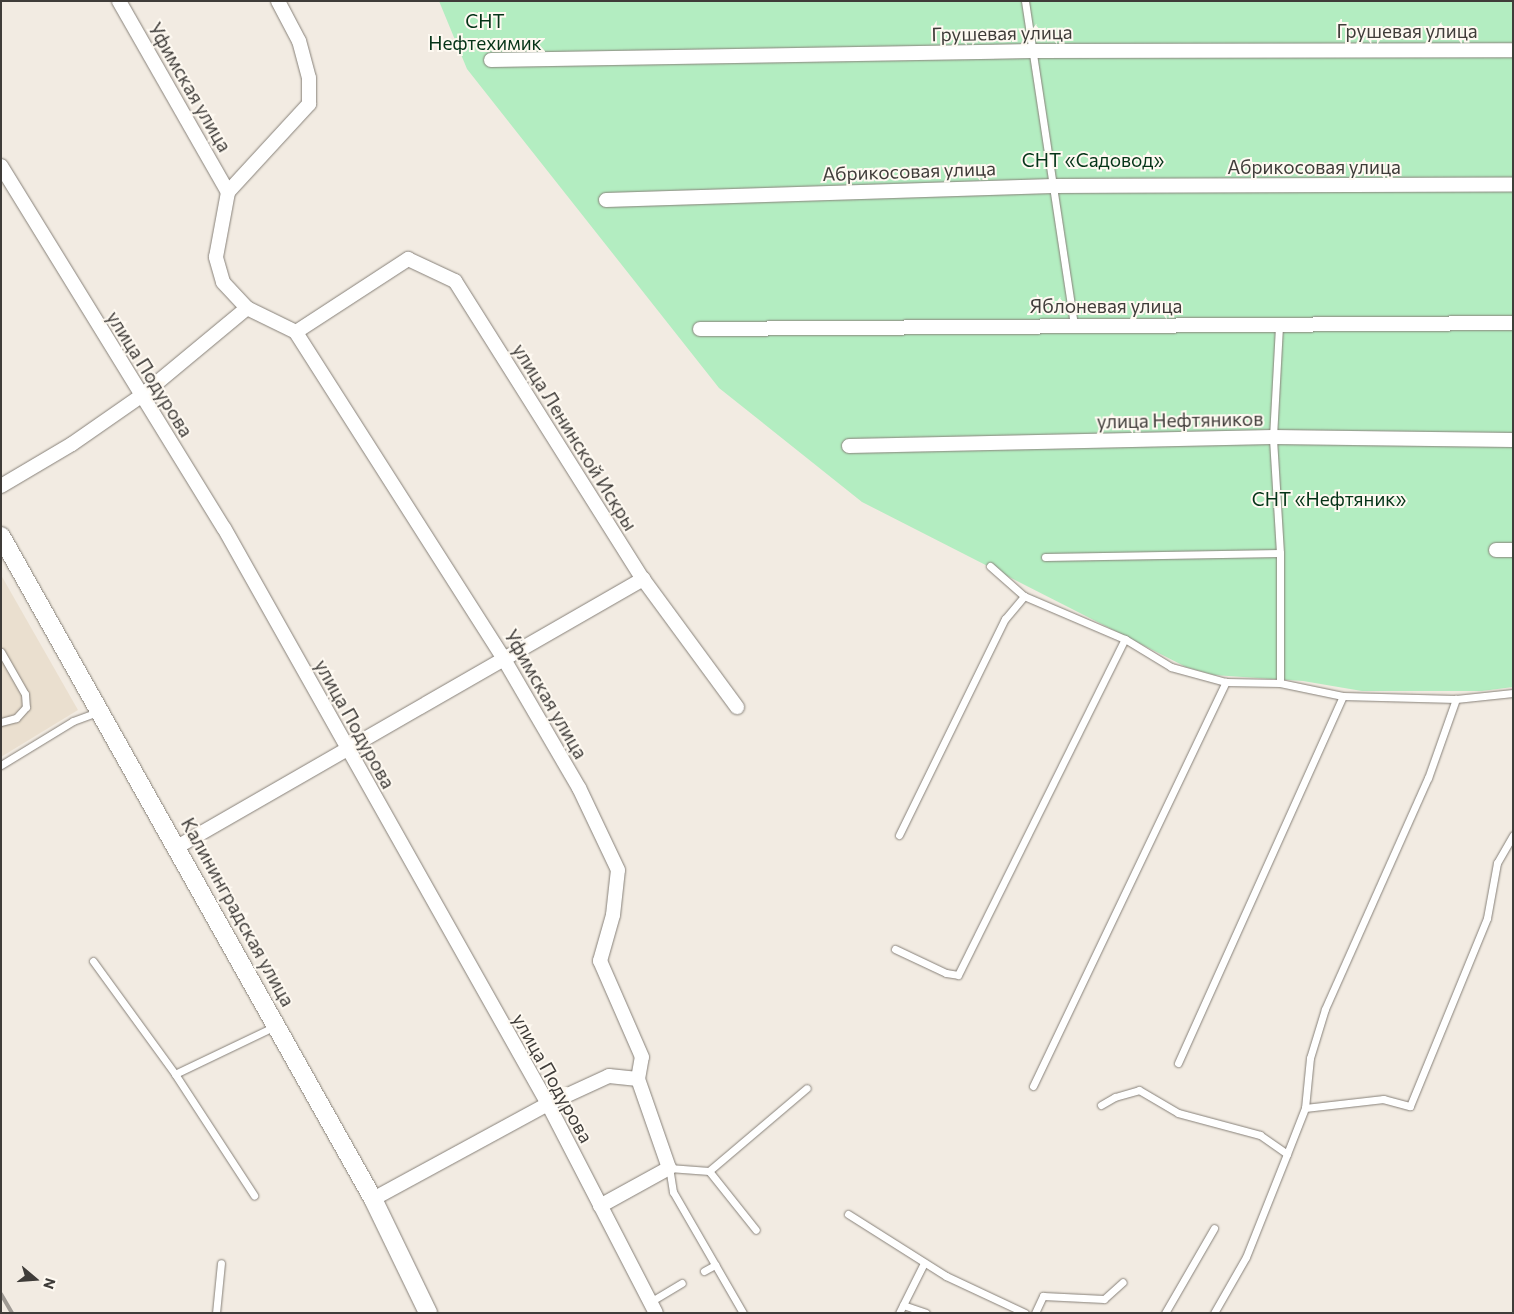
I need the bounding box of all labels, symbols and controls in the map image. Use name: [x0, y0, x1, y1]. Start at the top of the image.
park label: СНТ Нефтехимик: [428, 10, 542, 54]
street label: Уфимская улица: [144, 18, 236, 156]
street label: Грушевая улица: [931, 20, 1073, 46]
street label: Грушевая улица: [1336, 20, 1478, 42]
park label: СНТ «Садовод»: [1022, 149, 1164, 171]
street label: Абрикосовая улица: [1227, 156, 1401, 178]
street label: Абрикосовая улица: [822, 157, 996, 185]
street label: Яблоневая улица: [1030, 295, 1182, 317]
street label: улица Подурова: [102, 307, 198, 441]
street label: улица Ленинской Искры: [508, 339, 642, 535]
street label: улица Нефтяников: [1097, 407, 1263, 433]
park label: СНТ «Нефтяник»: [1252, 488, 1406, 510]
street label: Уфимская улица: [500, 625, 592, 763]
street label: улица Подурова: [310, 655, 400, 793]
street label: Калининградская улица: [177, 814, 299, 1010]
street label: улица Подурова: [508, 1009, 598, 1147]
north arrow: [10, 1254, 60, 1304]
text: N: [40, 1276, 59, 1291]

